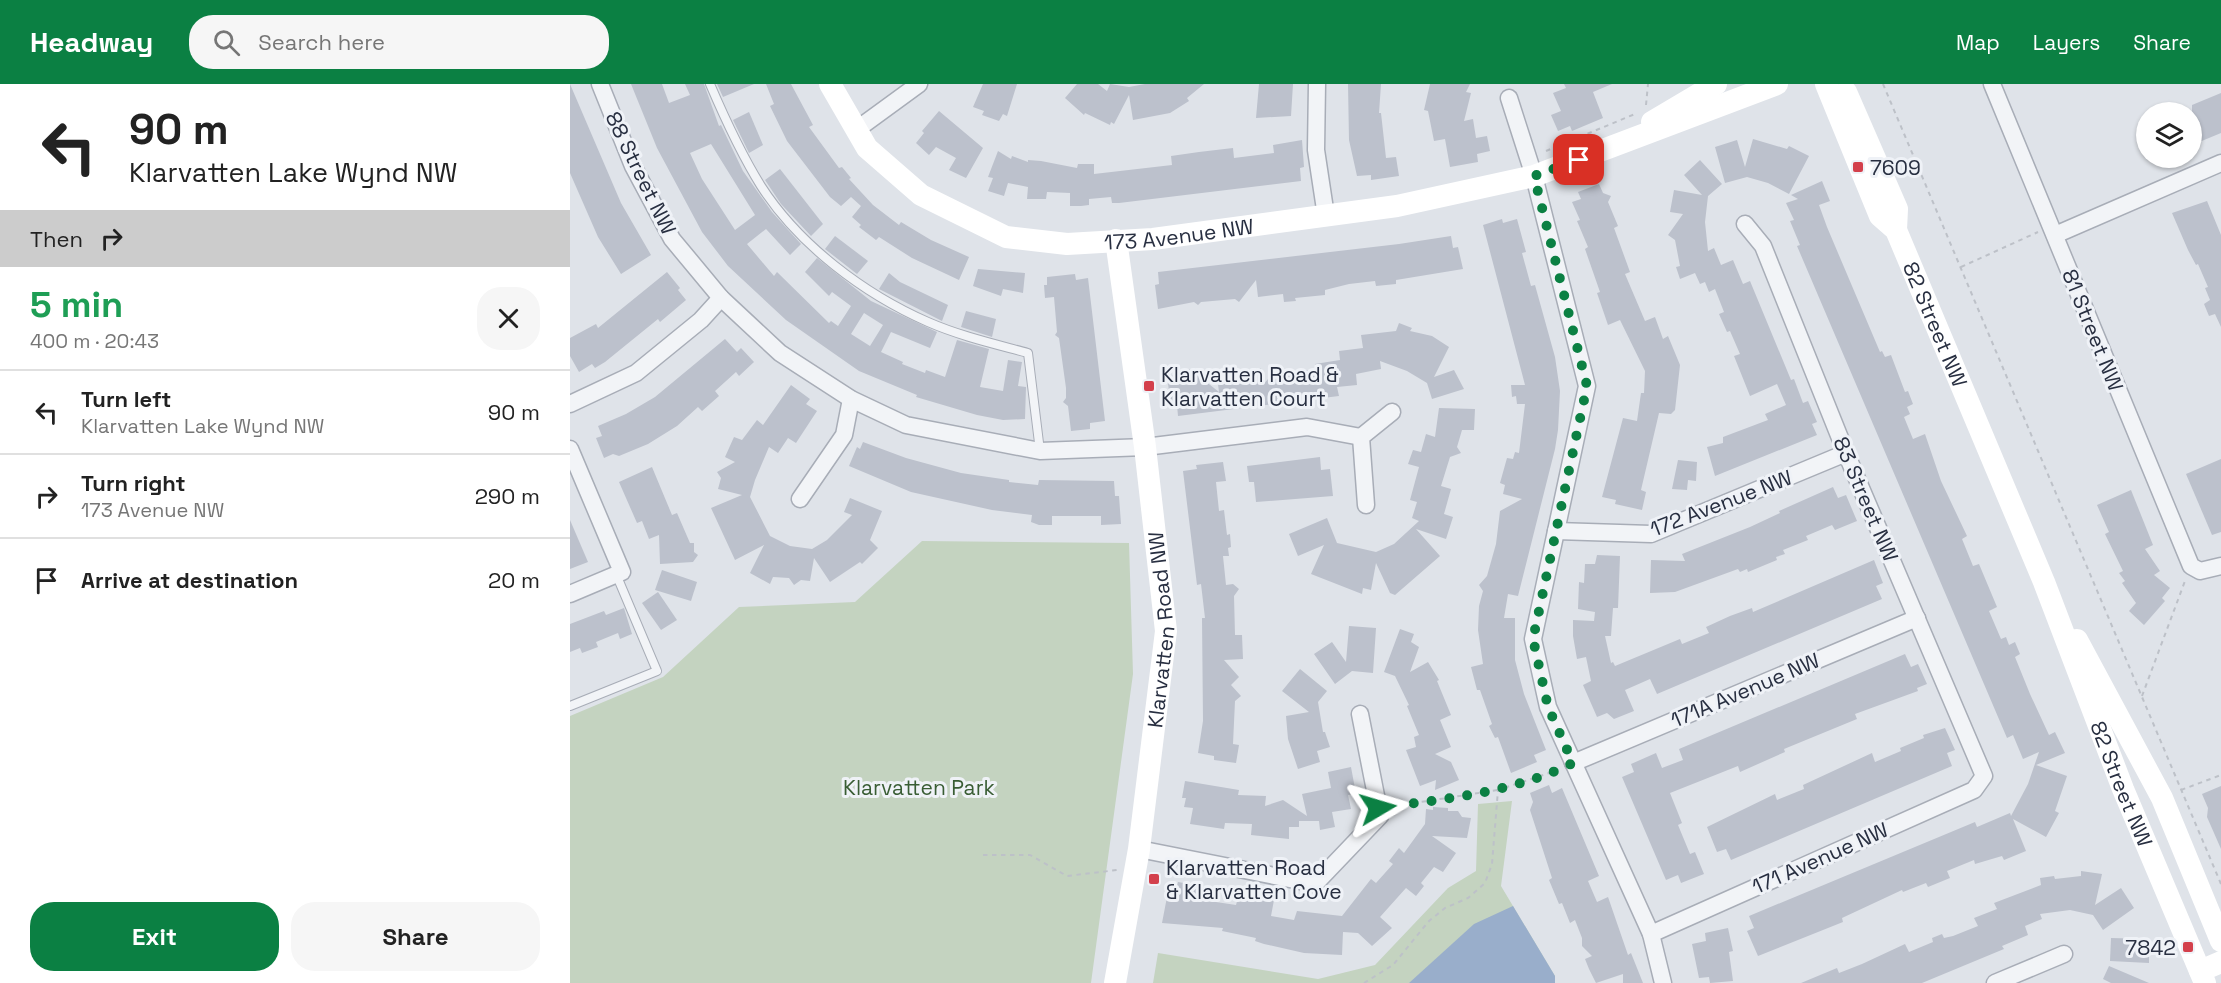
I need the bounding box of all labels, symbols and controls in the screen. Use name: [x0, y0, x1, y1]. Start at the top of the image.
search box: [189, 15, 609, 69]
text: Headway: [30, 24, 153, 60]
icon: search: [210, 26, 243, 59]
text: Search here: [258, 28, 385, 56]
text: Map: [1956, 29, 2000, 56]
text: Layers: [2033, 29, 2100, 56]
text: Share: [2133, 29, 2191, 56]
map controls: [2136, 102, 2202, 168]
button: layers: [2136, 102, 2202, 168]
text: 90 m: [129, 103, 229, 156]
street label: 88 Street NW: [600, 107, 682, 239]
icon: left: [30, 108, 108, 186]
pin: [1553, 134, 1604, 185]
icon: arrive: [1562, 143, 1595, 176]
place label: 7609: [1870, 154, 1921, 181]
text: Klarvatten Lake Wynd NW: [129, 155, 457, 190]
marker: 7609: [1851, 160, 1865, 174]
street label: 173 Avenue NW: [1103, 212, 1255, 255]
icon: right: [95, 222, 128, 255]
text: Then: [30, 225, 83, 253]
street label: 82 Street NW: [1897, 258, 1974, 391]
street label: 81 Street NW: [2056, 265, 2130, 395]
text: 5 min: [30, 282, 123, 328]
button: close: [477, 287, 540, 350]
text: 400 m · 20:43: [30, 328, 159, 354]
place label: Klarvatten Road & Klarvatten Court: [1161, 361, 1339, 412]
marker: Klarvatten Road & Klarvatten Court: [1142, 379, 1156, 393]
text: Turn left: [81, 385, 171, 413]
icon: left: [30, 396, 63, 429]
text: 90 m: [488, 398, 540, 426]
text: Klarvatten Lake Wynd NW: [81, 413, 324, 439]
street label: 83 Street NW: [1828, 432, 1904, 566]
street label: 172 Avenue NW: [1646, 464, 1796, 542]
text: Turn right: [81, 469, 186, 497]
icon: right: [30, 480, 63, 513]
text: 290 m: [475, 482, 540, 510]
text: 173 Avenue NW: [81, 497, 224, 523]
street label: Klarvatten Road NW: [1141, 530, 1180, 729]
icon: arrive: [30, 564, 63, 597]
text: Arrive at destination: [81, 566, 298, 594]
text: 20 m: [488, 566, 540, 594]
street label: 171A Avenue NW: [1666, 646, 1824, 734]
street label: 82 Street NW: [2085, 717, 2159, 851]
park label: Klarvatten Park: [843, 774, 995, 801]
position arrow: [1346, 776, 1410, 840]
street label: 171 Avenue NW: [1748, 816, 1892, 900]
place label: Klarvatten Road & Klarvatten Cove: [1166, 854, 1342, 905]
marker: Klarvatten Road & Klarvatten Cove: [1147, 872, 1161, 886]
button: Exit: [30, 902, 279, 971]
button: Share: [291, 902, 540, 971]
place label: 7842: [2125, 934, 2176, 961]
marker: 7842: [2181, 940, 2195, 954]

